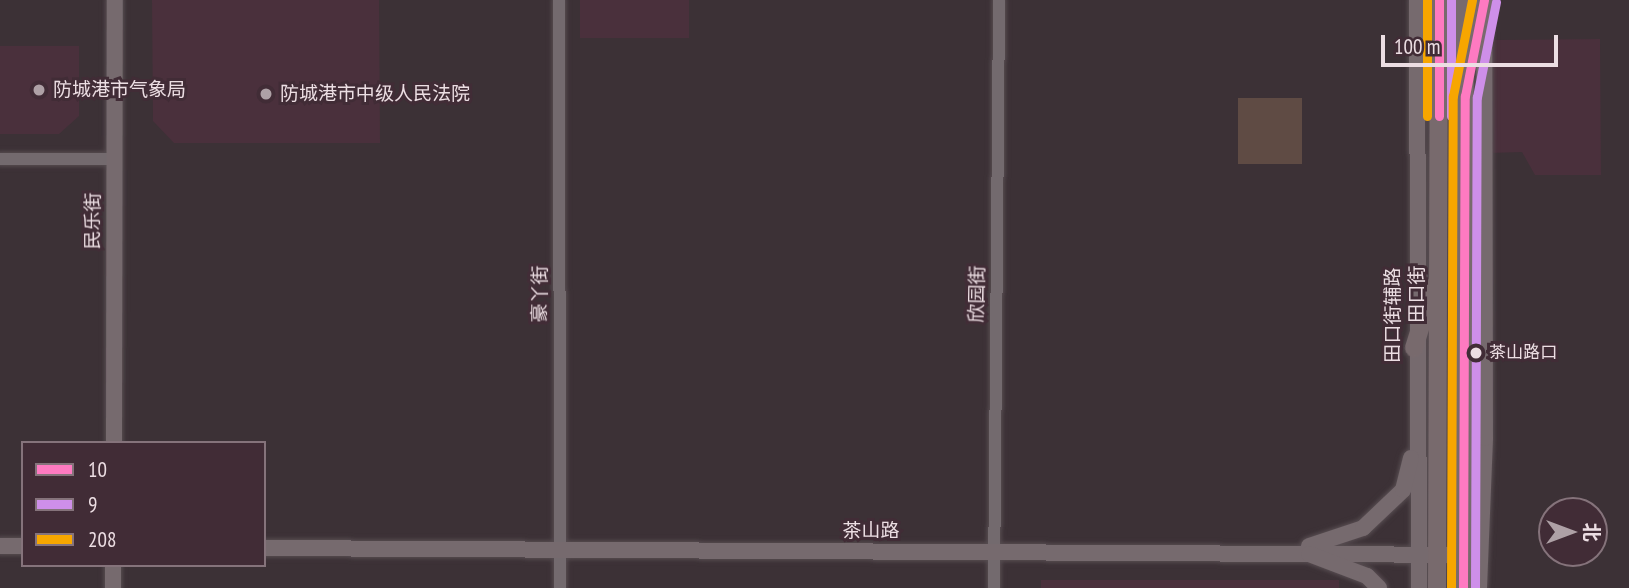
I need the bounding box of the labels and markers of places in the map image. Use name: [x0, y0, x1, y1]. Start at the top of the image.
place label: 防城港市气象局: [53, 79, 186, 101]
marker: 防城港市气象局: [31, 82, 47, 98]
place label: 防城港市中级人民法院: [280, 83, 470, 105]
marker: 防城港市中级人民法院: [258, 86, 274, 102]
place label: 茶山路口: [1489, 343, 1557, 363]
marker: 茶山路口: [1469, 346, 1483, 360]

